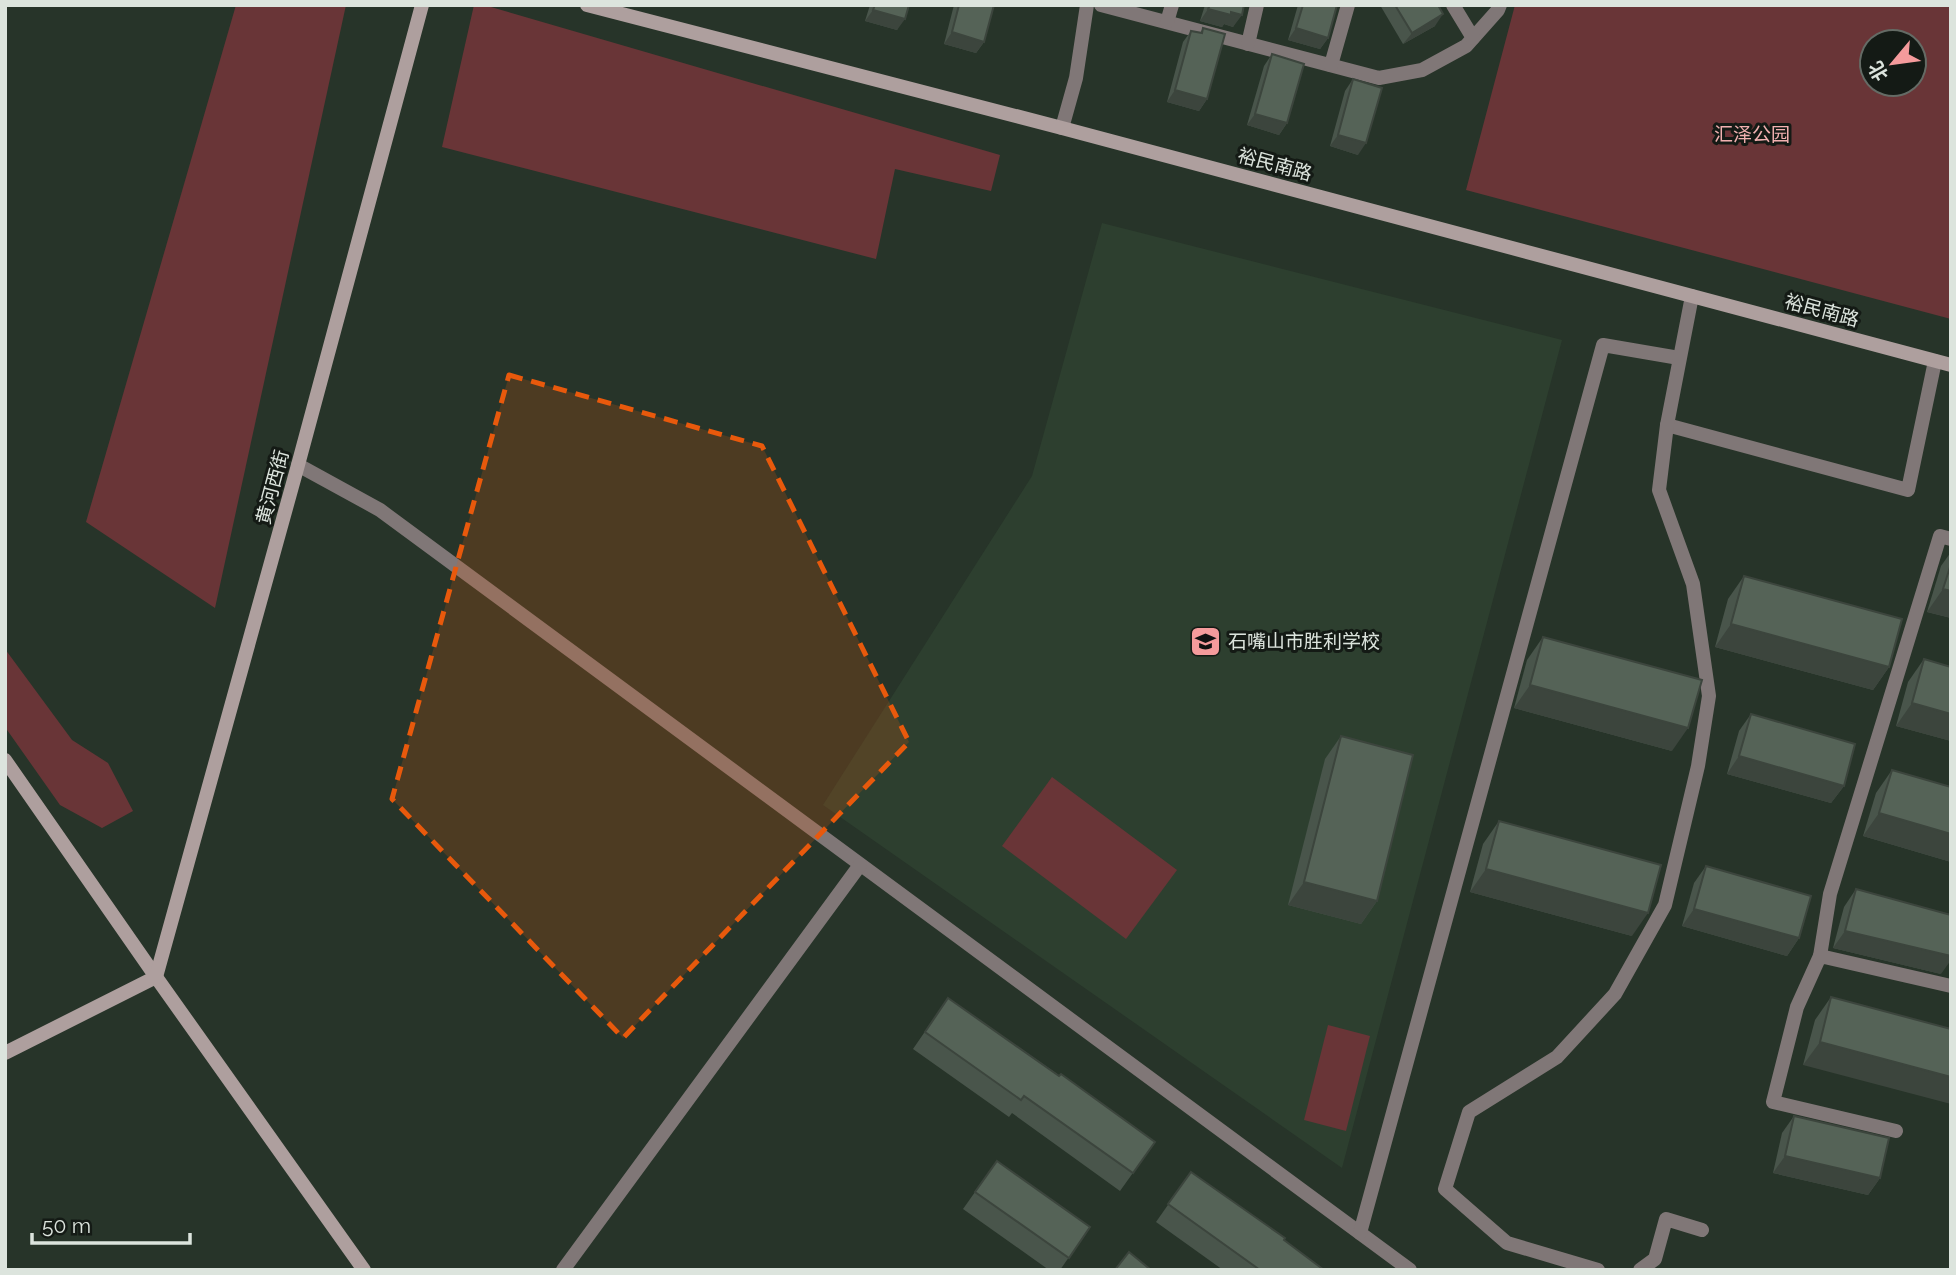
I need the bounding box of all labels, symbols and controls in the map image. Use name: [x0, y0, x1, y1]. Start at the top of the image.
north arrow: [1858, 28, 1928, 98]
text: 北: [1864, 58, 1892, 85]
park label: 汇泽公园: [1714, 123, 1790, 145]
street label: 裕民南路: [1235, 144, 1315, 184]
street label: 裕民南路: [1782, 290, 1862, 330]
street label: 黄河西街: [252, 447, 292, 527]
school or university icon: 石嘴山市胜利学校: [1188, 624, 1222, 658]
place label: 石嘴山市胜利学校: [1228, 630, 1380, 652]
scale bar: [32, 1202, 189, 1246]
text: 50 m: [42, 1213, 91, 1238]

